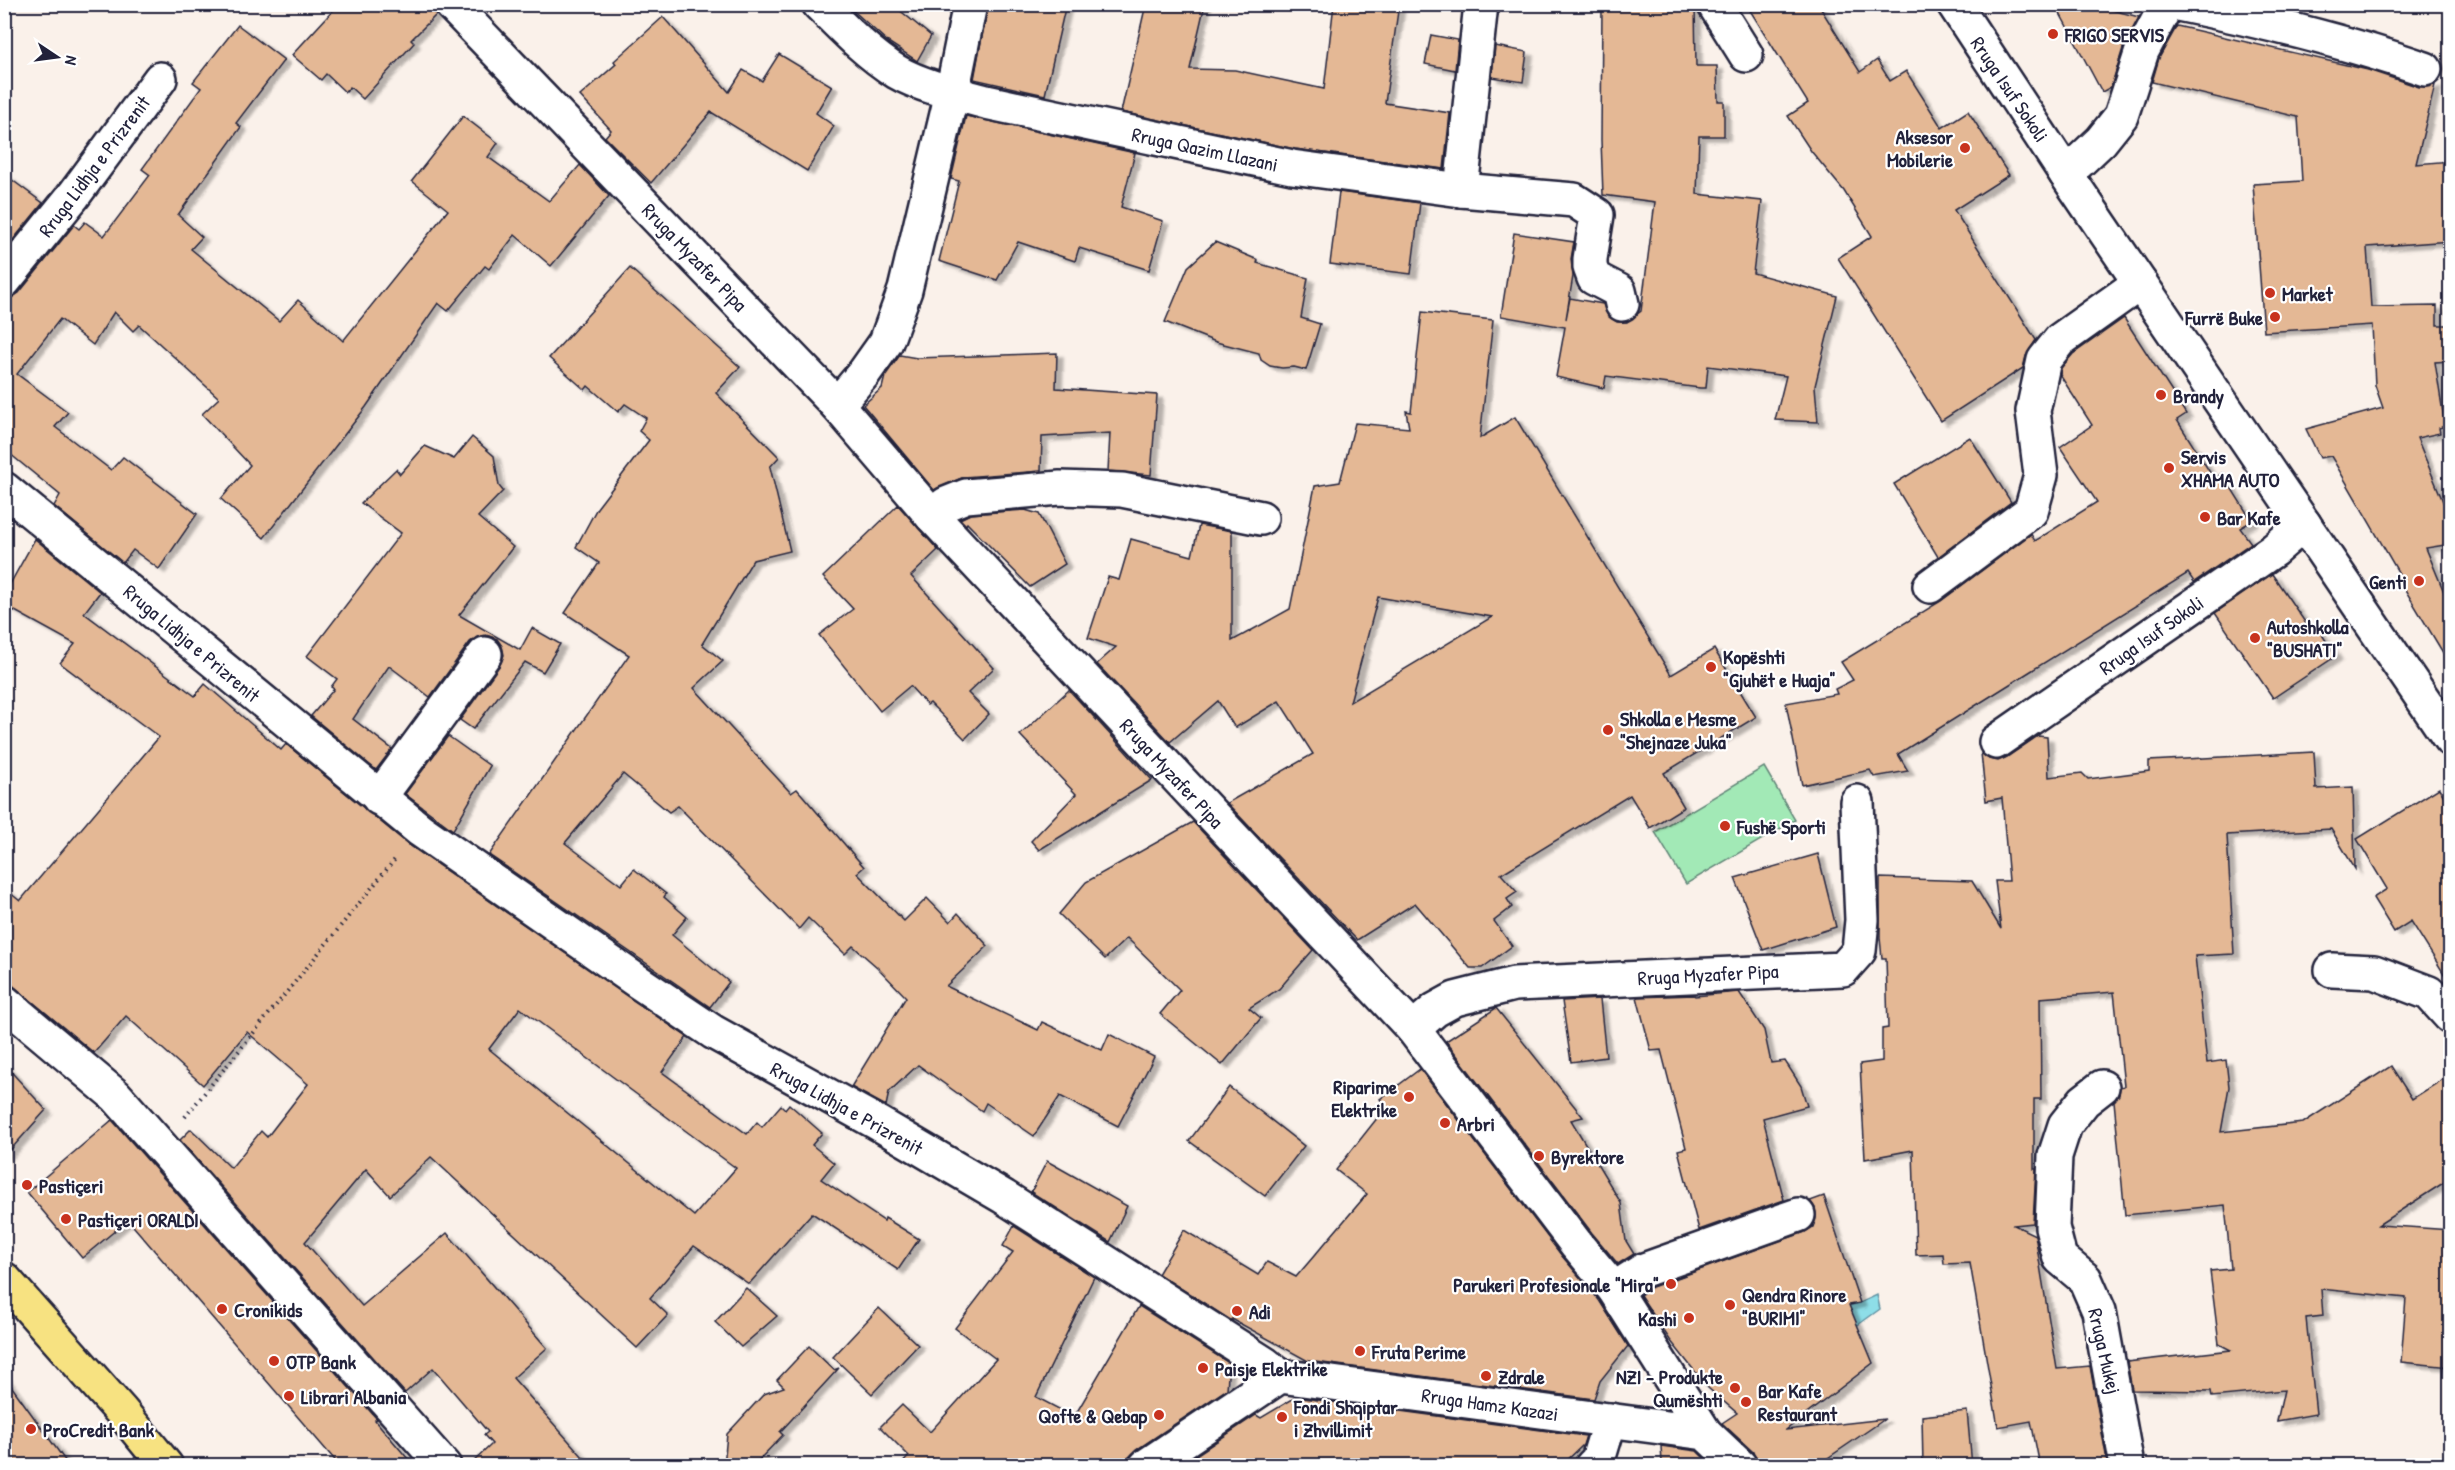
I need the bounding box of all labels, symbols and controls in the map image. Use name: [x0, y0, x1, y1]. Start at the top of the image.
place label: FRIGO SERVIS: [2064, 21, 2165, 48]
north arrow: [27, 27, 87, 87]
marker: FRIGO SERVIS: [2046, 27, 2060, 41]
street label: Rruga Isuf Sokoli: [1965, 31, 2055, 147]
text: N: [60, 54, 83, 67]
street label: Rruga Lidhja e Prizrenit: [32, 89, 157, 242]
street label: Rruga Qazim Llazani: [1129, 120, 1281, 178]
place label: Aksesor Mobilerie: [1887, 123, 1953, 173]
marker: Aksesor Mobilerie: [1958, 141, 1972, 155]
street label: Rruga Myzafer Pipa: [636, 197, 754, 317]
place label: Market: [2282, 280, 2334, 307]
marker: Market: [2263, 286, 2277, 300]
place label: Furrë Buke: [2184, 304, 2263, 331]
marker: Furrë Buke: [2268, 310, 2282, 324]
place label: Brandy: [2173, 382, 2225, 410]
marker: Brandy: [2154, 388, 2168, 402]
place label: Servis XHAMA AUTO: [2181, 443, 2280, 493]
marker: Servis XHAMA AUTO: [2162, 461, 2176, 475]
place label: Bar Kafe: [2217, 504, 2281, 531]
marker: Bar Kafe: [2198, 510, 2212, 524]
place label: Genti: [2369, 568, 2407, 595]
marker: Genti: [2412, 574, 2426, 588]
street label: Rruga Lidhja e Prizrenit: [118, 578, 267, 709]
street label: Rruga Isuf Sokoli: [2093, 589, 2209, 681]
place label: Autoshkolla "BUSHATI": [2267, 613, 2349, 663]
marker: Autoshkolla "BUSHATI": [2248, 631, 2262, 645]
place label: Kopështi "Gjuhët e Huaja": [1723, 643, 1836, 693]
marker: Kopështi "Gjuhët e Huaja": [1704, 660, 1718, 674]
place label: Shkolla e Mesme "Shejnaze Juka": [1620, 705, 1737, 755]
street label: Rruga Myzafer Pipa: [1114, 712, 1230, 834]
marker: Shkolla e Mesme "Shejnaze Juka": [1601, 723, 1615, 737]
place label: Fushë Sporti: [1736, 813, 1826, 841]
marker: Fushë Sporti: [1718, 819, 1732, 833]
street label: Rruga Myzafer Pipa: [1637, 957, 1779, 991]
street label: Rruga Lidhja e Prizrenit: [766, 1055, 929, 1162]
place label: Riparime Elektrike: [1331, 1073, 1397, 1123]
marker: Riparime Elektrike: [1402, 1090, 1416, 1104]
place label: Arbri: [1457, 1110, 1495, 1137]
marker: Arbri: [1438, 1116, 1452, 1130]
place label: Byrektore: [1551, 1143, 1624, 1171]
marker: Byrektore: [1532, 1149, 1546, 1163]
place label: Pastiçeri: [39, 1172, 103, 1199]
marker: Pastiçeri: [20, 1178, 34, 1192]
place label: Pastiçeri ORALDI: [78, 1206, 199, 1233]
marker: Pastiçeri ORALDI: [59, 1212, 73, 1226]
place label: Parukeri Profesionale "Mira": [1453, 1271, 1659, 1298]
marker: Parukeri Profesionale "Mira": [1664, 1277, 1678, 1291]
place label: Qendra Rinore "BURIMI": [1742, 1281, 1846, 1331]
place label: Cronikids: [234, 1296, 303, 1323]
place label: Adi: [1249, 1298, 1271, 1325]
marker: Qendra Rinore "BURIMI": [1723, 1298, 1737, 1312]
marker: Cronikids: [215, 1302, 229, 1316]
marker: Adi: [1230, 1304, 1244, 1318]
place label: Kashi: [1638, 1305, 1677, 1332]
street label: Rruga Mukej: [2082, 1306, 2128, 1396]
marker: Kashi: [1682, 1311, 1696, 1325]
place label: Fruta Perime: [1371, 1338, 1466, 1365]
marker: Fruta Perime: [1353, 1344, 1367, 1358]
place label: OTP Bank: [286, 1348, 357, 1375]
marker: OTP Bank: [267, 1354, 281, 1368]
place label: Paisje Elektrike: [1215, 1355, 1328, 1382]
marker: Paisje Elektrike: [1196, 1361, 1210, 1375]
place label: Zdrale: [1498, 1363, 1545, 1390]
place label: NZI - Produkte Qumështi: [1616, 1363, 1723, 1413]
marker: Zdrale: [1479, 1369, 1493, 1383]
place label: Bar Kafe Restaurant: [1758, 1377, 1838, 1427]
street label: Rruga Hamz Kazazi: [1420, 1381, 1560, 1427]
marker: NZI - Produkte Qumështi: [1728, 1381, 1742, 1395]
place label: Librari Albania: [301, 1383, 406, 1410]
marker: Librari Albania: [282, 1389, 296, 1403]
place label: Fondi Shqiptar i Zhvillimit: [1293, 1393, 1398, 1443]
marker: Bar Kafe Restaurant: [1739, 1395, 1753, 1409]
place label: Qofte & Qebap: [1038, 1402, 1147, 1430]
marker: Qofte & Qebap: [1152, 1408, 1166, 1422]
marker: Fondi Shqiptar i Zhvillimit: [1275, 1410, 1289, 1424]
place label: ProCredit Bank: [43, 1416, 155, 1443]
marker: ProCredit Bank: [24, 1422, 38, 1436]

